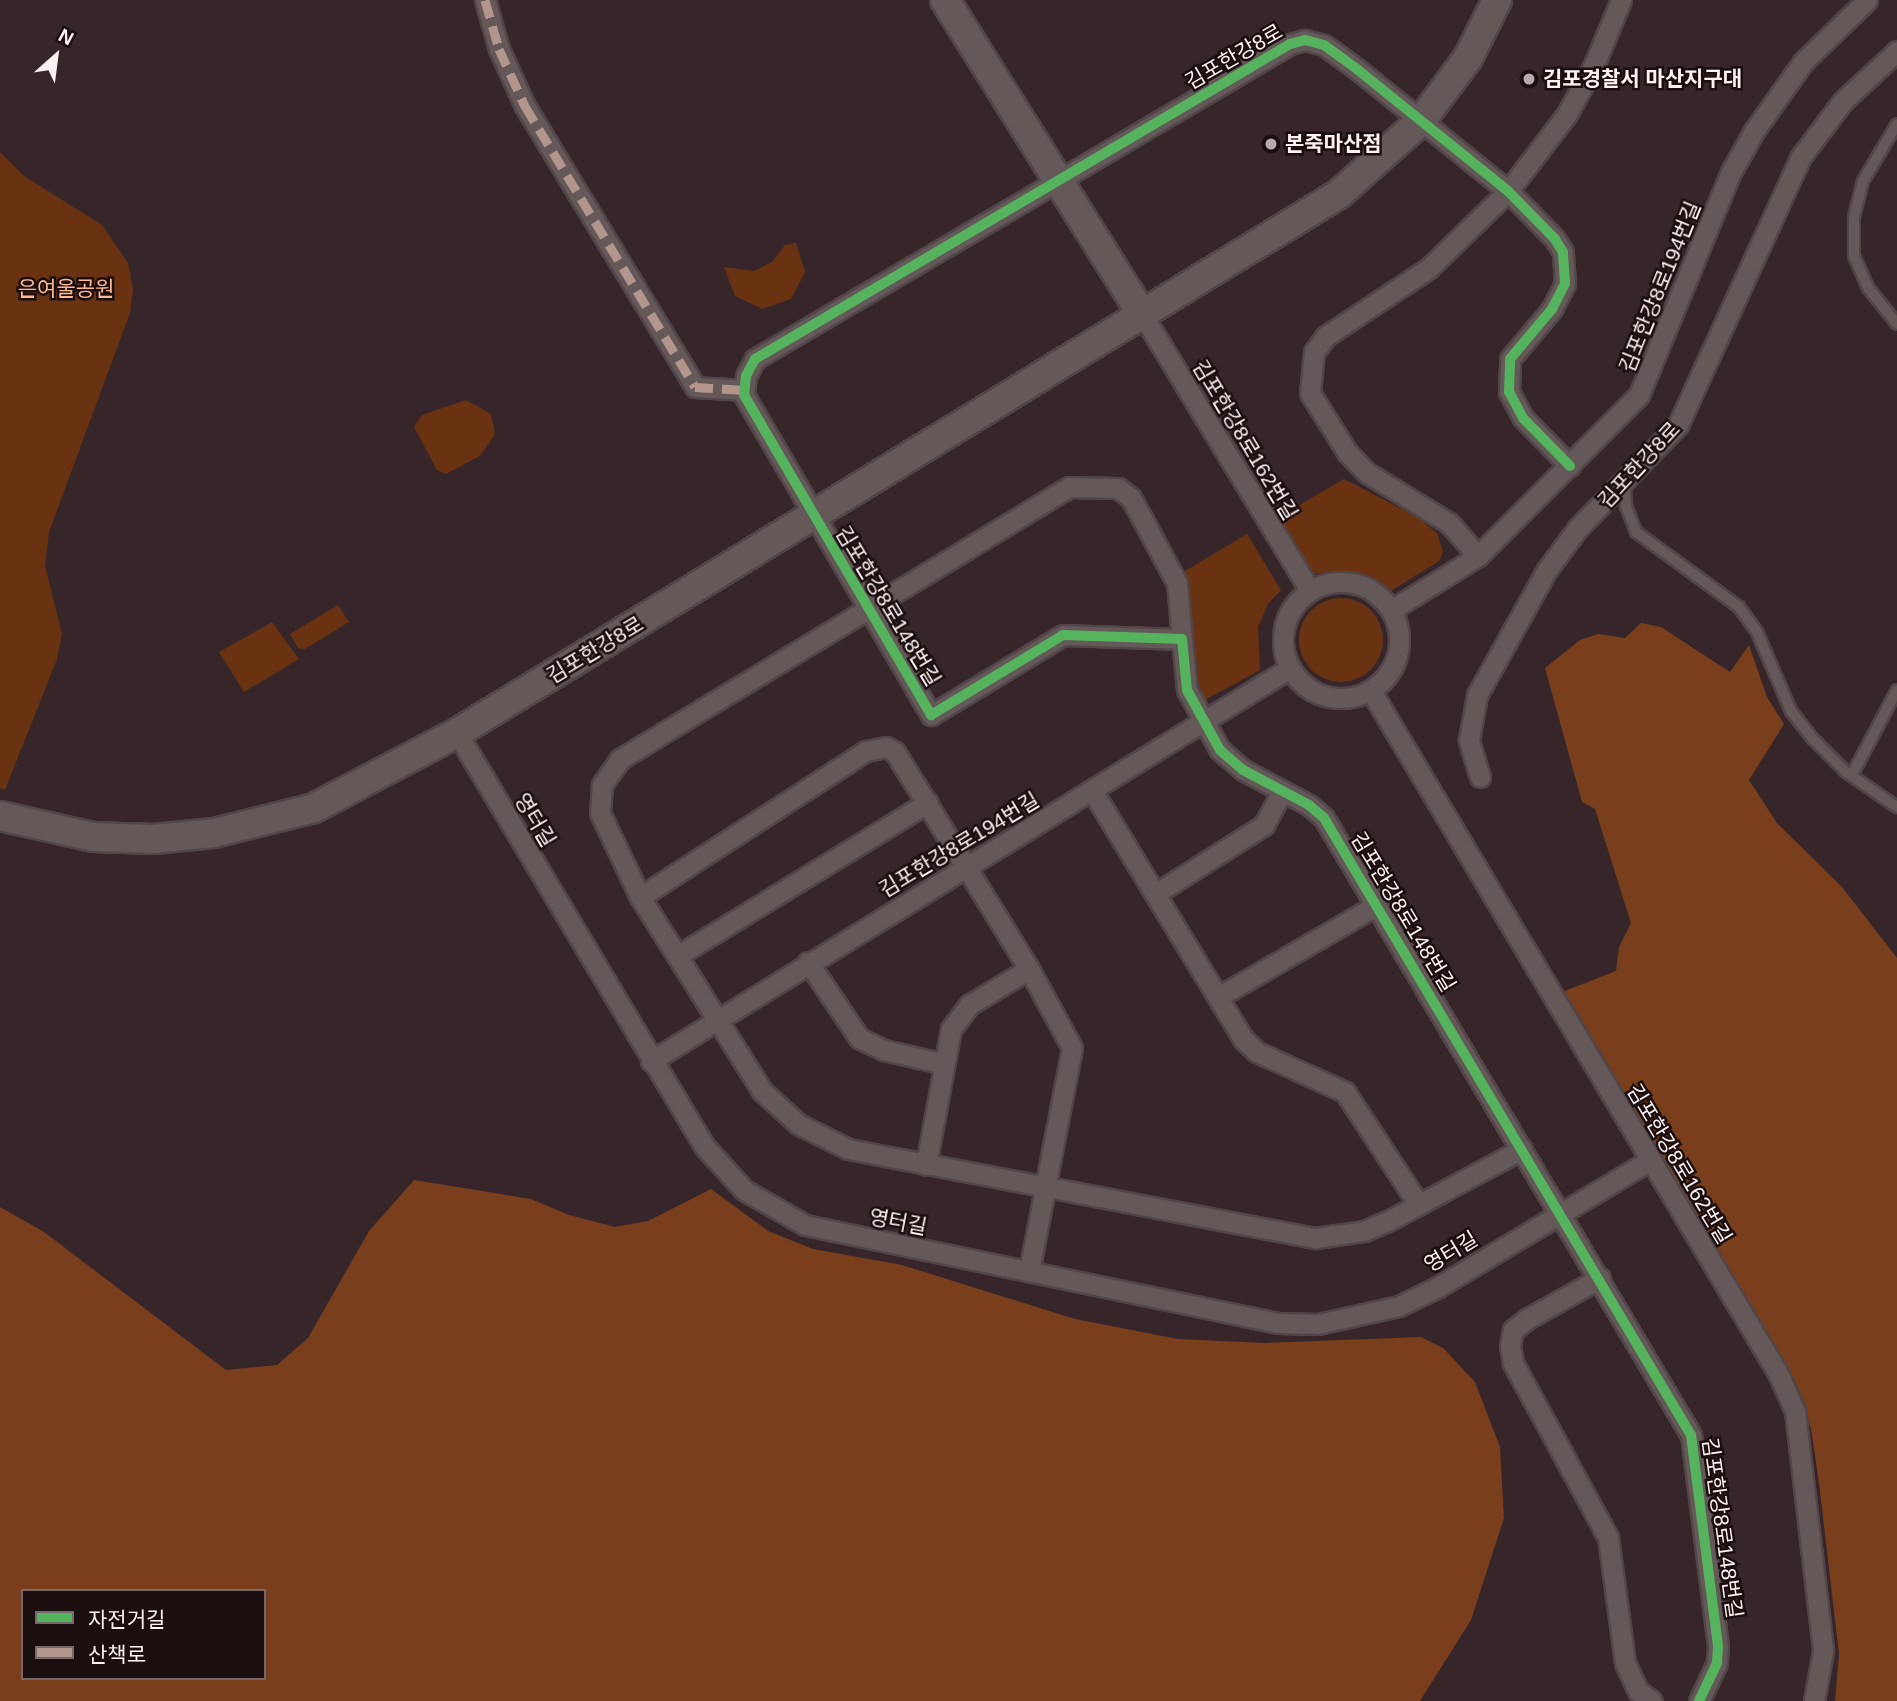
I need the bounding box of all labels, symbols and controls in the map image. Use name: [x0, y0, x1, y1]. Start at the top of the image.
street label: 김포한강8로: [1181, 19, 1287, 95]
north arrow: [21, 21, 91, 91]
text: N: [55, 25, 77, 50]
place label: 김포경찰서 마산지구대: [1543, 66, 1742, 92]
marker: 김포경찰서 마산지구대: [1521, 71, 1537, 87]
place label: 본죽마산점: [1285, 131, 1382, 157]
marker: 본죽마산점: [1263, 136, 1279, 152]
street label: 김포한강8로194번길: [1614, 198, 1706, 376]
park label: 은여울공원: [18, 276, 114, 302]
street label: 김포한강8로162번길: [1187, 356, 1303, 524]
street label: 김포한강8로: [1593, 417, 1685, 513]
street label: 김포한강8로148번길: [830, 522, 946, 690]
street label: 김포한강8로: [542, 611, 648, 689]
street label: 김포한강8로194번길: [875, 787, 1043, 903]
street label: 영터길: [509, 789, 561, 851]
street label: 김포한강8로148번길: [1345, 828, 1461, 996]
street label: 김포한강8로162번길: [1621, 1080, 1737, 1248]
street label: 영터길: [867, 1204, 929, 1240]
street label: 영터길: [1420, 1226, 1482, 1278]
street label: 김포한강8로148번길: [1697, 1436, 1747, 1620]
legend: [21, 1589, 266, 1680]
text: 자전거길: [88, 1608, 165, 1631]
text: 산책로: [88, 1643, 146, 1666]

